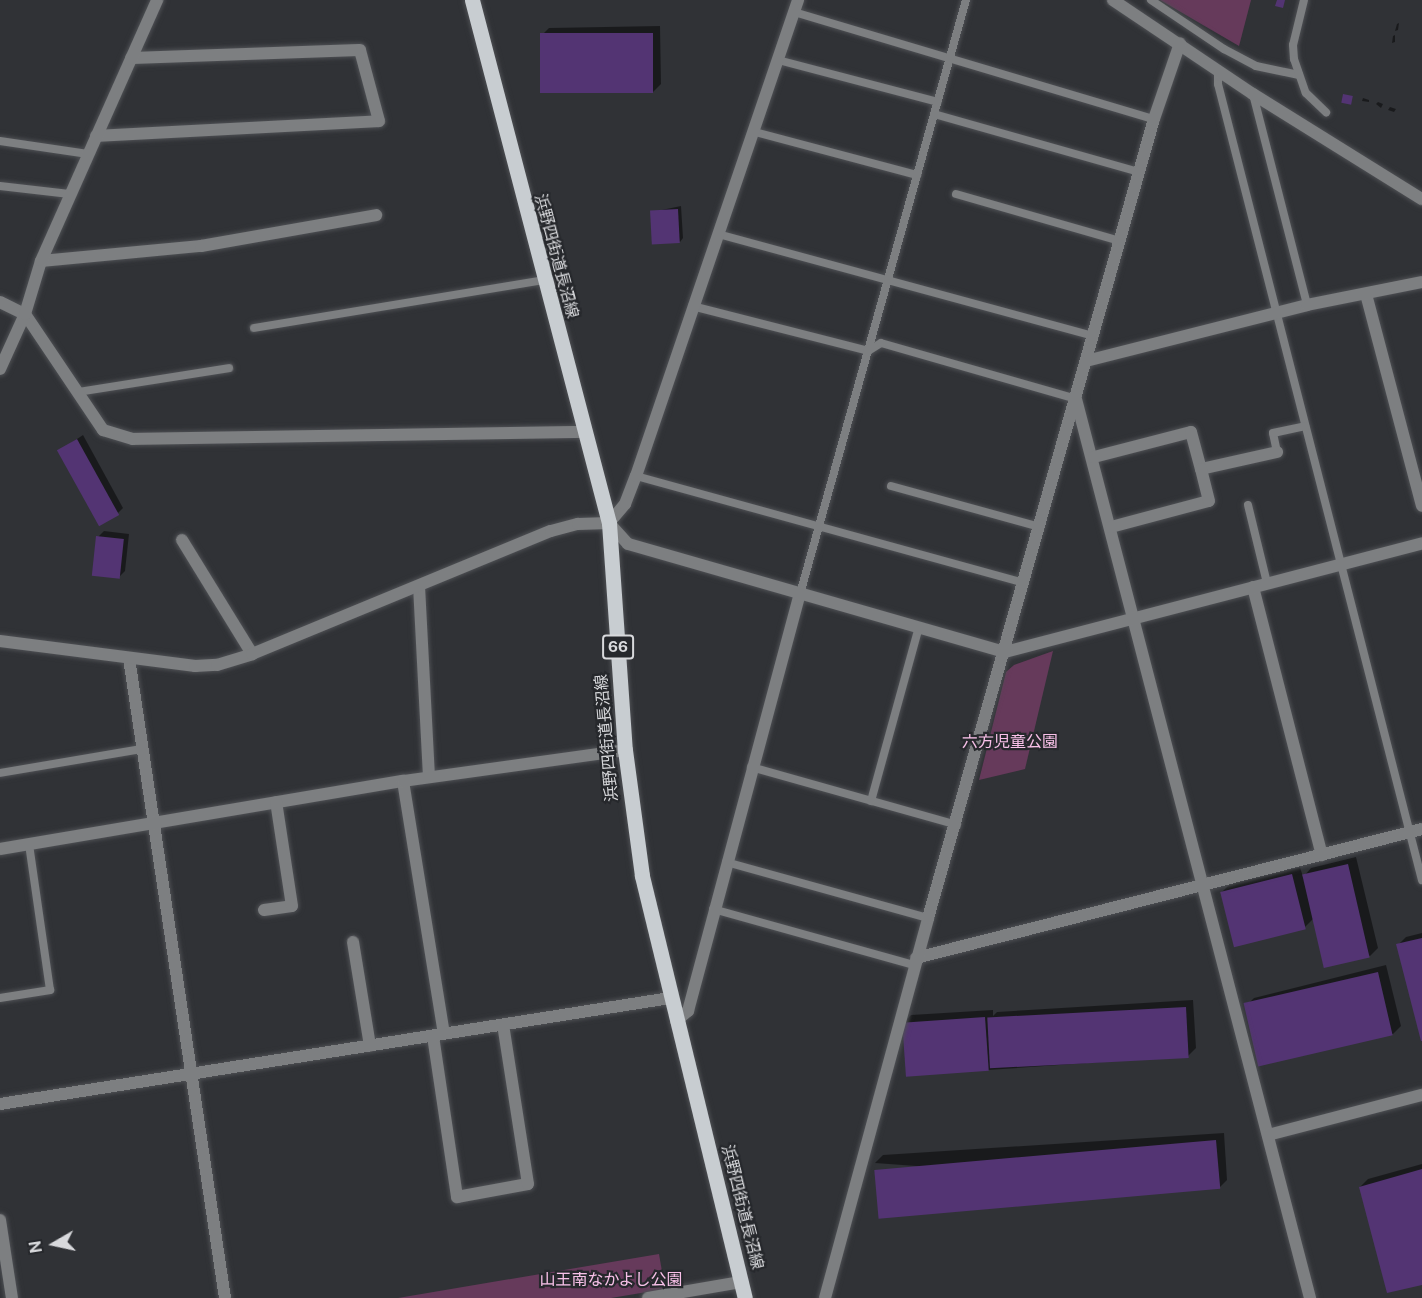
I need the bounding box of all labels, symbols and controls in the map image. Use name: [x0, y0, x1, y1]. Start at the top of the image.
street label: 浜野四街道長沼線: [530, 192, 582, 320]
road number: 66: [602, 635, 634, 659]
street label: 浜野四街道長沼線: [592, 673, 622, 803]
park label: 六方児童公園: [962, 732, 1058, 752]
street label: 浜野四街道長沼線: [717, 1143, 767, 1271]
north arrow: [24, 1214, 84, 1274]
text: N: [25, 1239, 46, 1255]
park label: 山王南なかよし公園: [539, 1270, 683, 1290]

